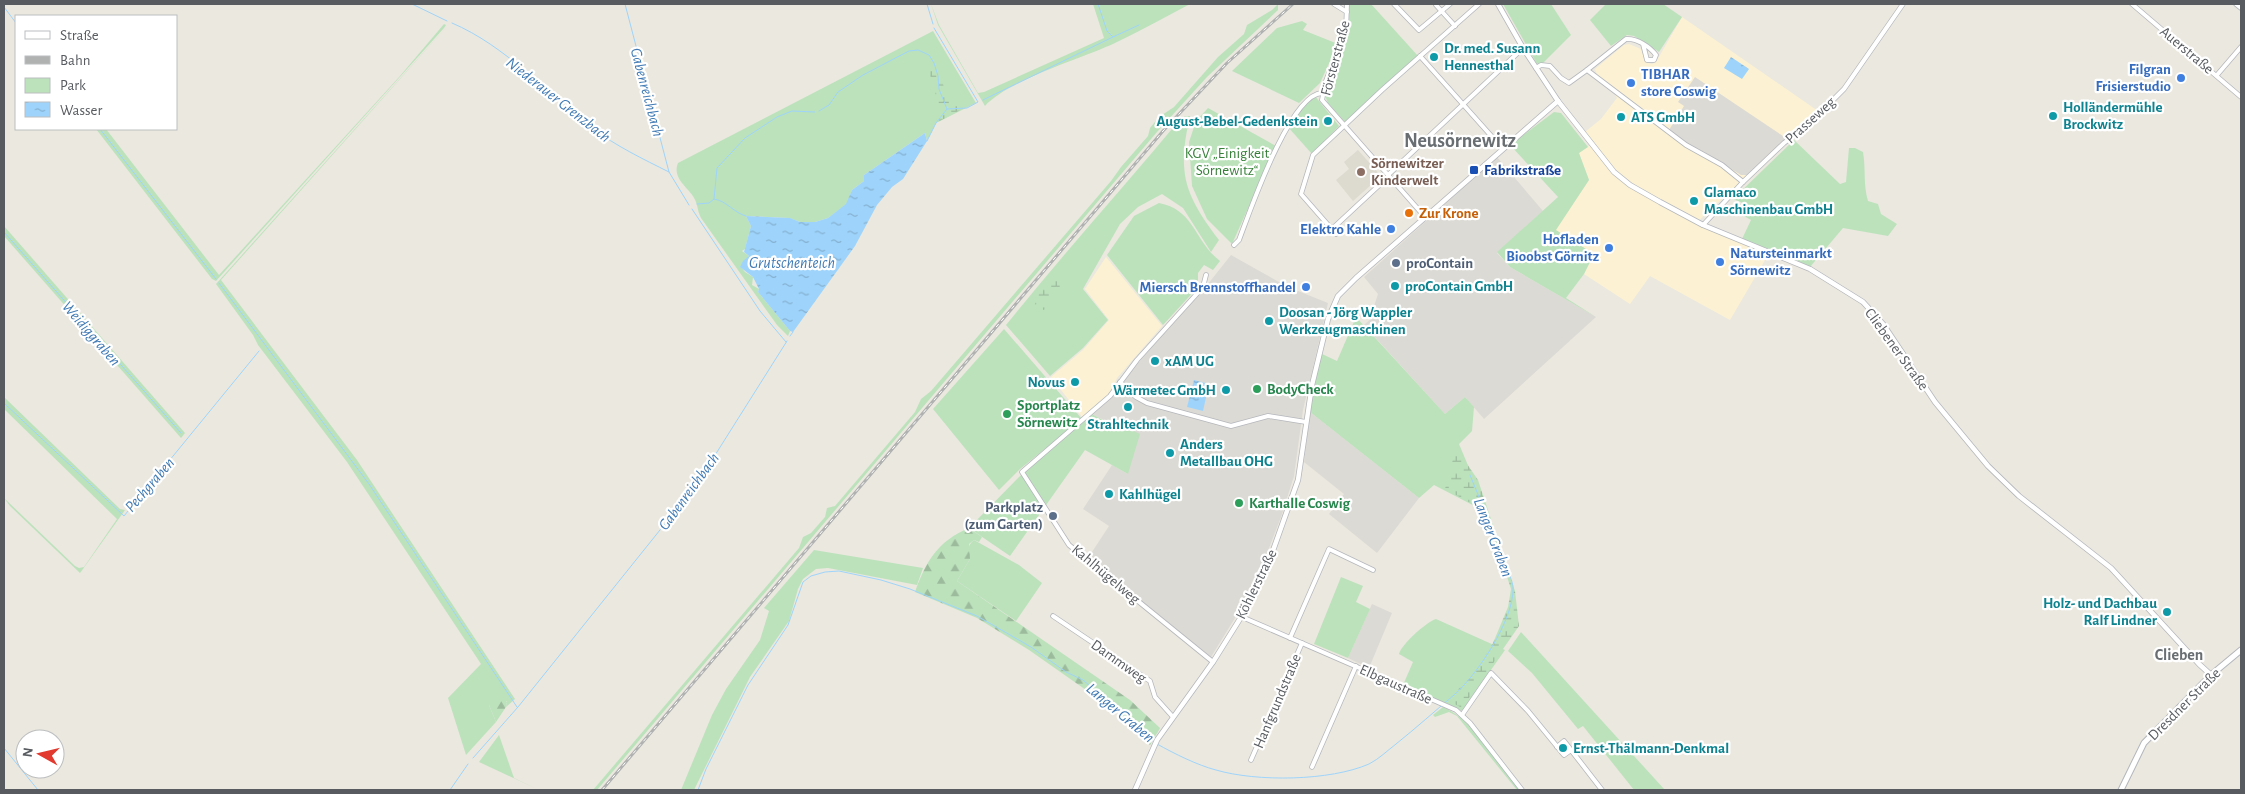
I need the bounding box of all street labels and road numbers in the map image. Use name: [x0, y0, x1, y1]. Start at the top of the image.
street label: Försterstraße: [1318, 19, 1353, 97]
street label: Auerstraße: [2157, 24, 2216, 77]
street label: Prasseweg: [1783, 94, 1839, 146]
street label: Cliebener Straße: [1862, 305, 1931, 393]
street label: Kahlhügelweg: [1069, 542, 1143, 608]
street label: Köhlerstraße: [1233, 547, 1280, 622]
street label: Dammweg: [1088, 637, 1150, 686]
street label: Hanfgrundstraße: [1251, 652, 1304, 751]
street label: Elbgaustraße: [1357, 662, 1434, 707]
street label: Dresdner Straße: [2145, 665, 2223, 743]

